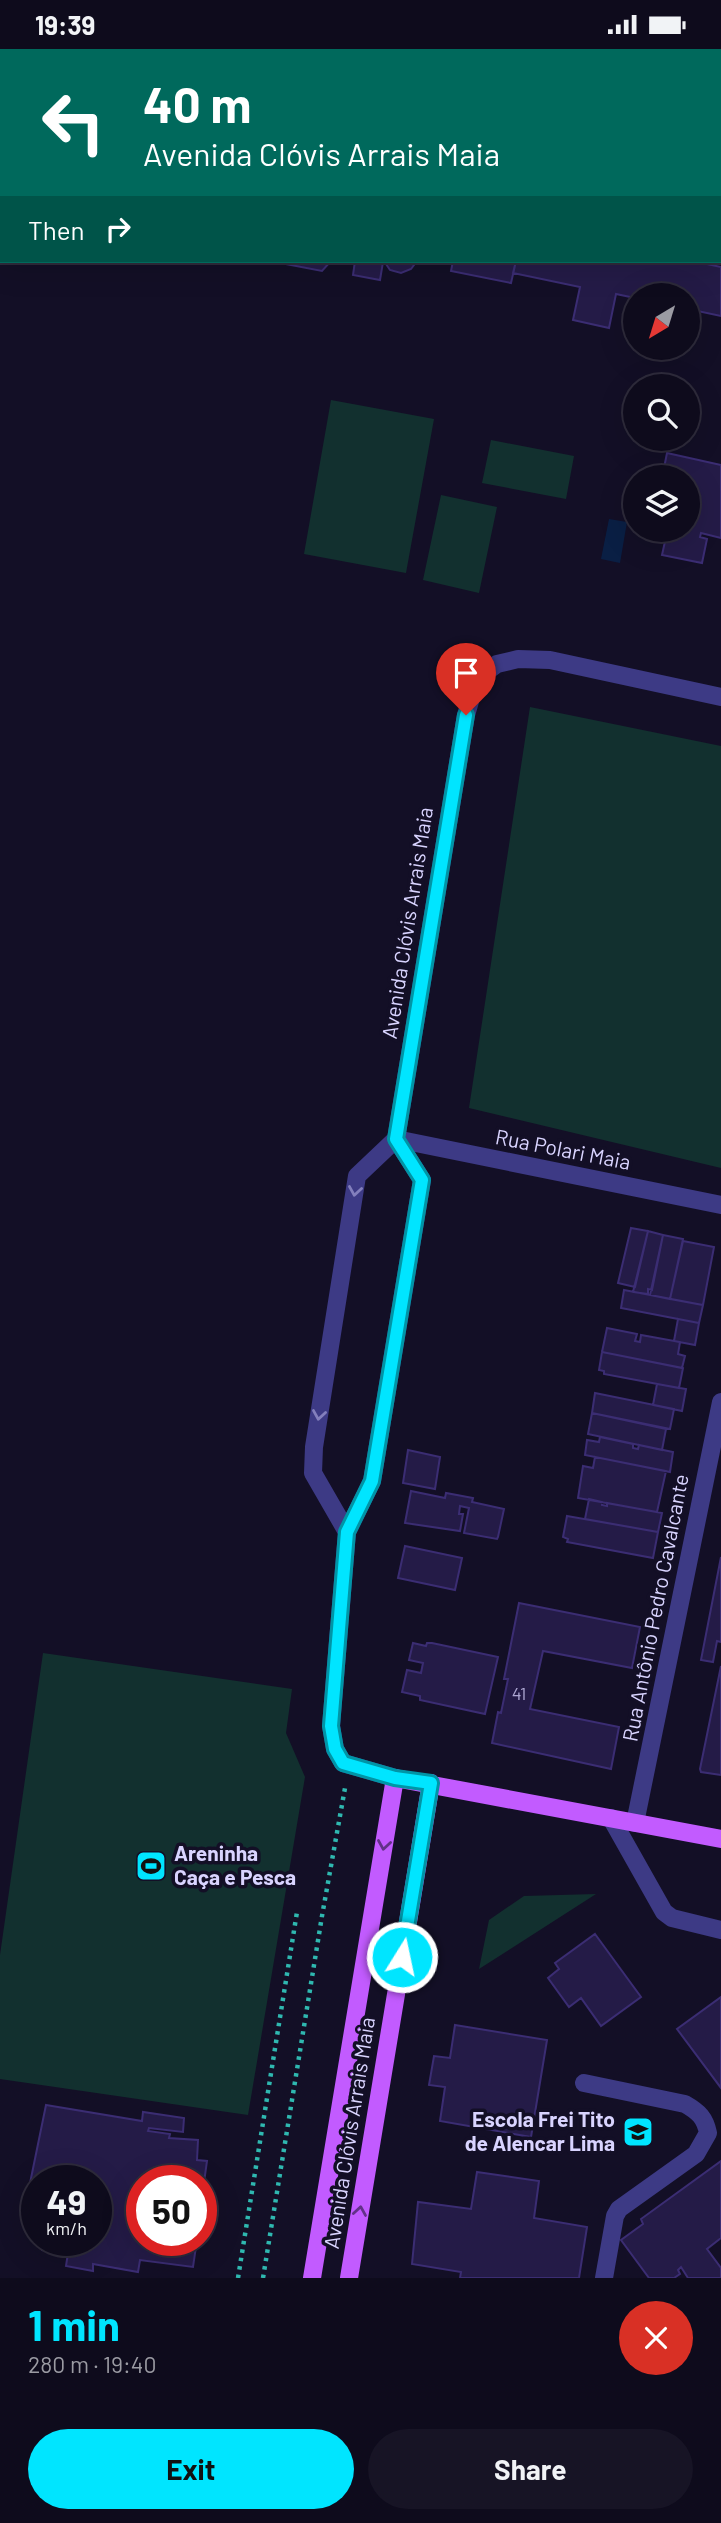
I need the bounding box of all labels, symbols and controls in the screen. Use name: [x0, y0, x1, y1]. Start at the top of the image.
text: 19:39: [35, 9, 95, 40]
text: 40 m: [143, 74, 251, 133]
icon: left: [28, 77, 119, 168]
text: Avenida Clóvis Arrais Maia: [143, 134, 500, 172]
icon: right: [99, 210, 137, 248]
text: Then: [28, 214, 85, 245]
north arrow: [623, 283, 700, 361]
map controls: [623, 283, 700, 542]
button: search: [623, 374, 700, 451]
button: layers: [623, 465, 700, 542]
pin: [436, 643, 496, 715]
icon: arrive: [447, 654, 485, 692]
street label: Avenida Clóvis Arrais Maia: [376, 805, 437, 1040]
street label: Rua Polari Maia: [494, 1123, 633, 1174]
one-way arrow: [348, 1185, 363, 1197]
one-way arrow: [312, 1409, 327, 1421]
street label: Rua Antônio Pedro Cavalcante: [616, 1472, 693, 1744]
house number: 41: [512, 1682, 526, 1704]
one-way arrow: [377, 1839, 392, 1851]
place label: Areninha Caça e Pesca: [174, 1840, 296, 1889]
sports icon: Areninha Caça e Pesca: [134, 1849, 168, 1883]
position arrow: [365, 1920, 439, 1994]
street label: Avenida Clóvis Arrais Maia: [318, 2015, 379, 2250]
place label: Escola Frei Tito de Alencar Lima: [465, 2106, 615, 2155]
school or university icon: Escola Frei Tito de Alencar Lima: [621, 2115, 655, 2149]
speed limit sign: 50: [126, 2165, 217, 2256]
text: 49: [47, 2180, 86, 2222]
one-way arrow: [352, 2205, 367, 2217]
text: km/h: [46, 2217, 87, 2239]
text: 1 min: [28, 2299, 120, 2349]
button: close: [619, 2301, 693, 2375]
text: 280 m · 19:40: [28, 2350, 156, 2378]
button: Exit: [28, 2429, 354, 2509]
button: Share: [368, 2429, 693, 2509]

